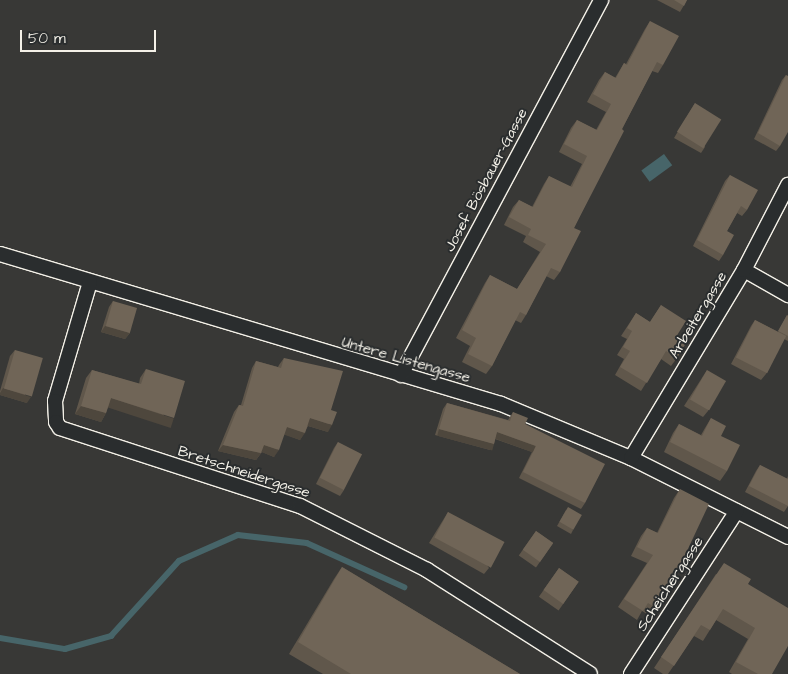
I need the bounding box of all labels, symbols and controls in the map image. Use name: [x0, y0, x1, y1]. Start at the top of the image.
scale bar: [22, 20, 159, 52]
text: 50 m: [28, 28, 66, 49]
street label: Josef Bösbauer-Gasse: [441, 105, 531, 255]
street label: Arbeitergasse: [665, 268, 731, 362]
street label: Untere Listengasse: [340, 333, 472, 387]
street label: Bretschneidergasse: [176, 442, 312, 502]
street label: Scheichergasse: [633, 533, 707, 635]

